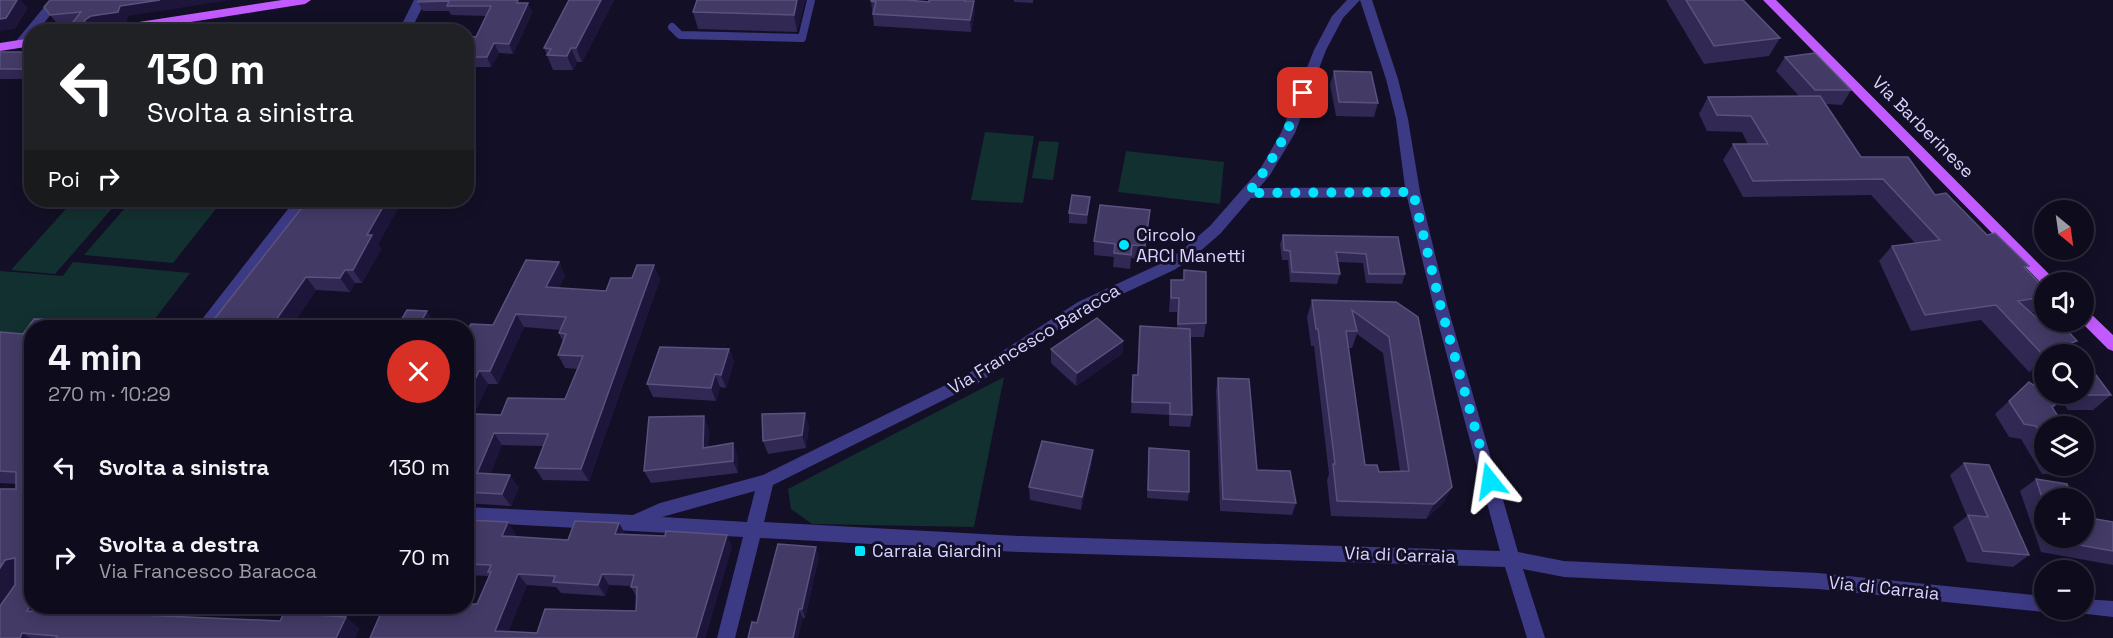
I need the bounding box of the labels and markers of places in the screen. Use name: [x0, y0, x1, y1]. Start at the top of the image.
pin: [1277, 67, 1328, 118]
place label: Circolo ARCI Manetti: [1136, 223, 1245, 267]
marker: Circolo ARCI Manetti: [1117, 238, 1131, 252]
place label: Carraia Giardini: [872, 539, 1001, 562]
marker: Carraia Giardini: [853, 544, 867, 558]

